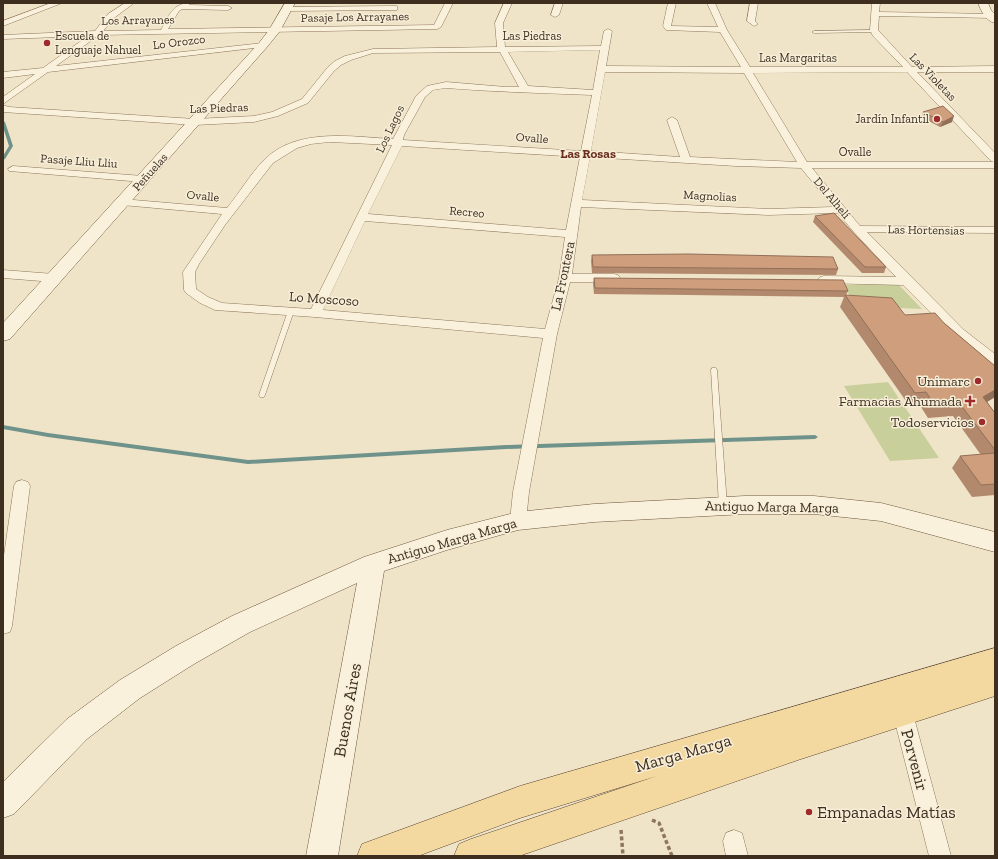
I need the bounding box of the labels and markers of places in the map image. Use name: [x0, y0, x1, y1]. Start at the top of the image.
place label: Escuela de Lenguaje Nahuel: [55, 29, 141, 58]
marker: Escuela de Lenguaje Nahuel: [42, 38, 52, 48]
place label: Jardín Infantil: [855, 112, 929, 126]
marker: Jardín Infantil: [932, 114, 942, 124]
place label: Unimarc: [917, 373, 970, 390]
marker: Unimarc: [973, 376, 983, 386]
place label: Farmacias Ahumada: [839, 393, 962, 410]
marker: Farmacias Ahumada: [965, 396, 975, 406]
place label: Todoservicios: [891, 414, 974, 431]
marker: Todoservicios: [977, 417, 987, 427]
place label: Empanadas Matías: [817, 802, 956, 822]
marker: Empanadas Matías: [804, 807, 814, 817]

